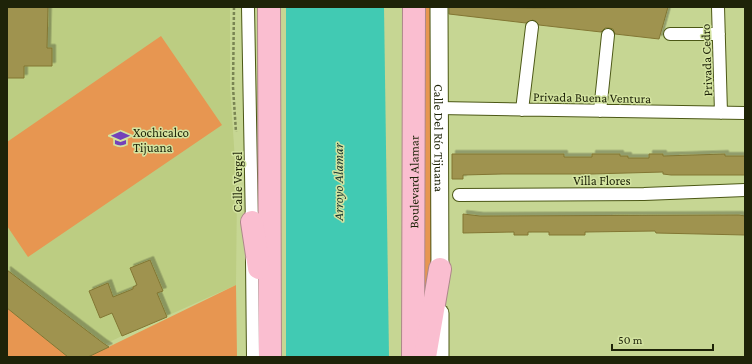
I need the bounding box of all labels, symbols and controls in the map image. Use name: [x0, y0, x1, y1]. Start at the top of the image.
street label: Privada Cedro: [698, 23, 715, 97]
street label: Calle Del Río Tijuana: [431, 84, 447, 192]
street label: Privada Buena Ventura: [533, 89, 651, 106]
place label: Xochicalco Tijuana: [133, 125, 189, 156]
school or university icon: Xochicalco Tijuana: [110, 129, 130, 149]
street label: Boulevard Alamar: [406, 135, 422, 229]
water label: Arroyo Alamar: [330, 142, 346, 222]
street label: Calle Vergel: [230, 151, 245, 212]
street label: Villa Flores: [573, 173, 631, 188]
scale bar: [612, 326, 713, 352]
text: 50 m: [618, 333, 643, 347]

